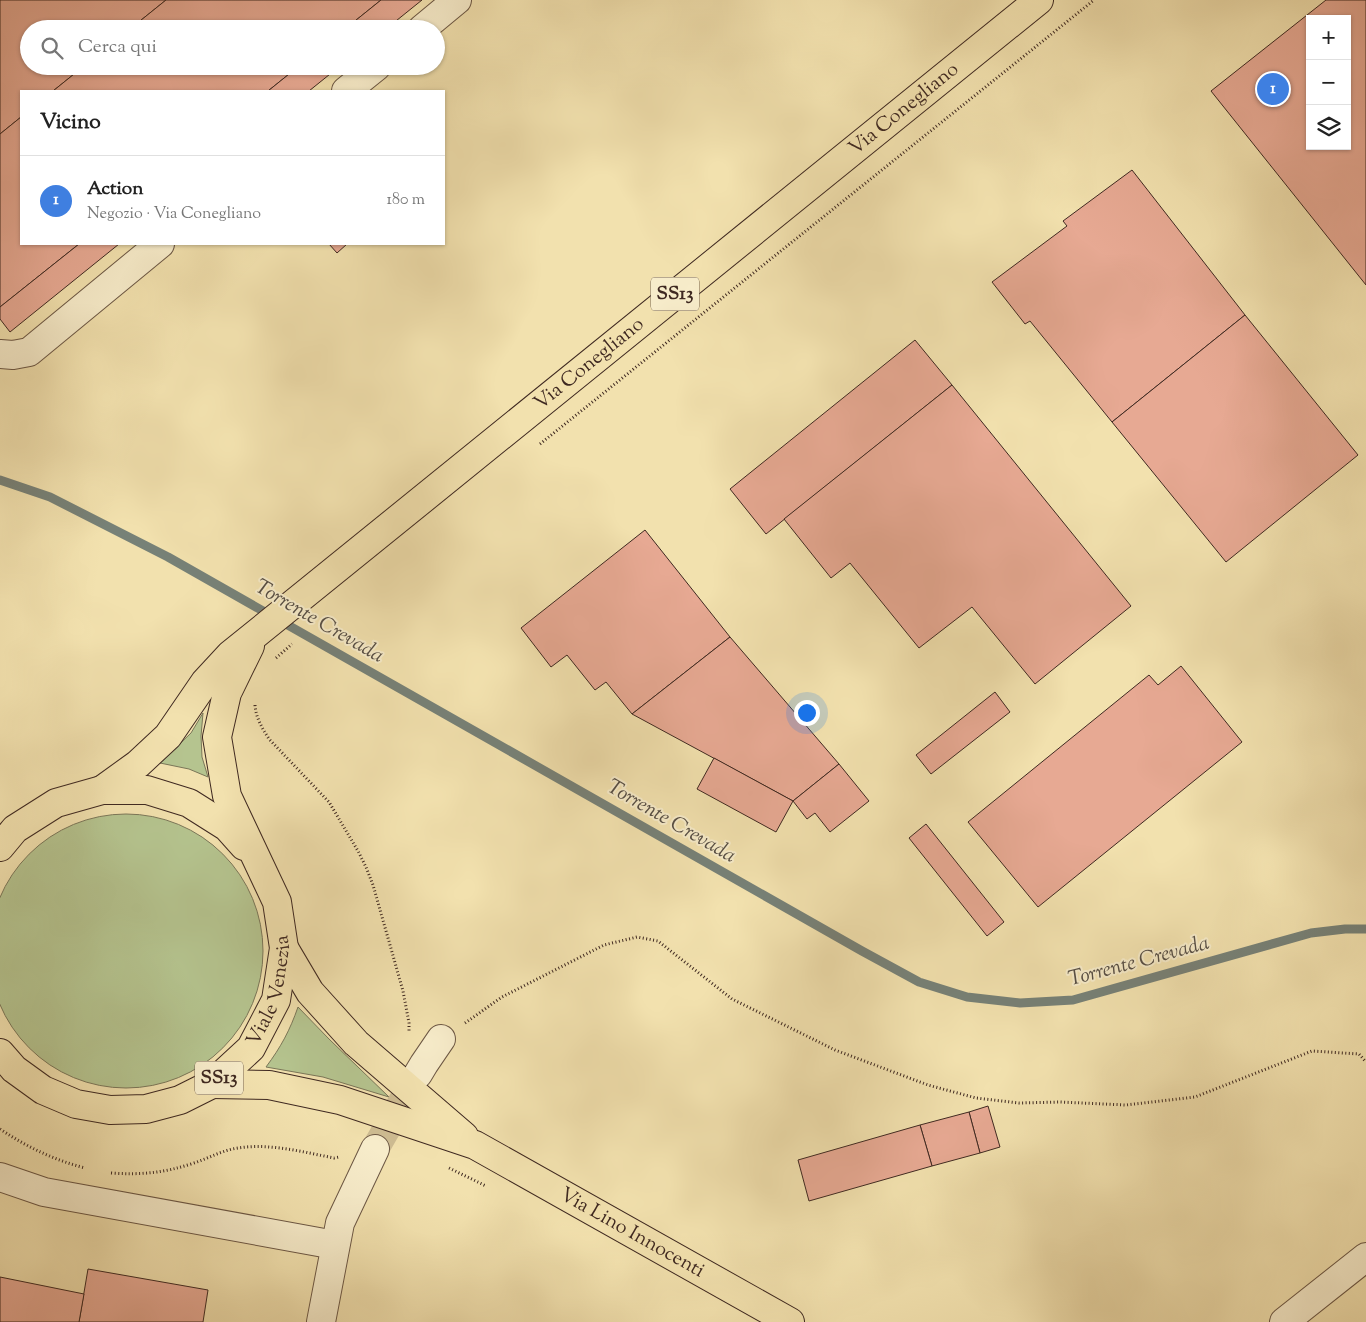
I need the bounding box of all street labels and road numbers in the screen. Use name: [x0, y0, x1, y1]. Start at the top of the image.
street label: Via Conegliano: [843, 56, 965, 163]
road number: SS13: [651, 278, 699, 310]
street label: Via Conegliano: [528, 310, 651, 418]
street label: Viale Venezia: [240, 933, 299, 1051]
road number: SS13: [195, 1062, 243, 1094]
street label: Via Lino Innocenti: [554, 1181, 710, 1286]

